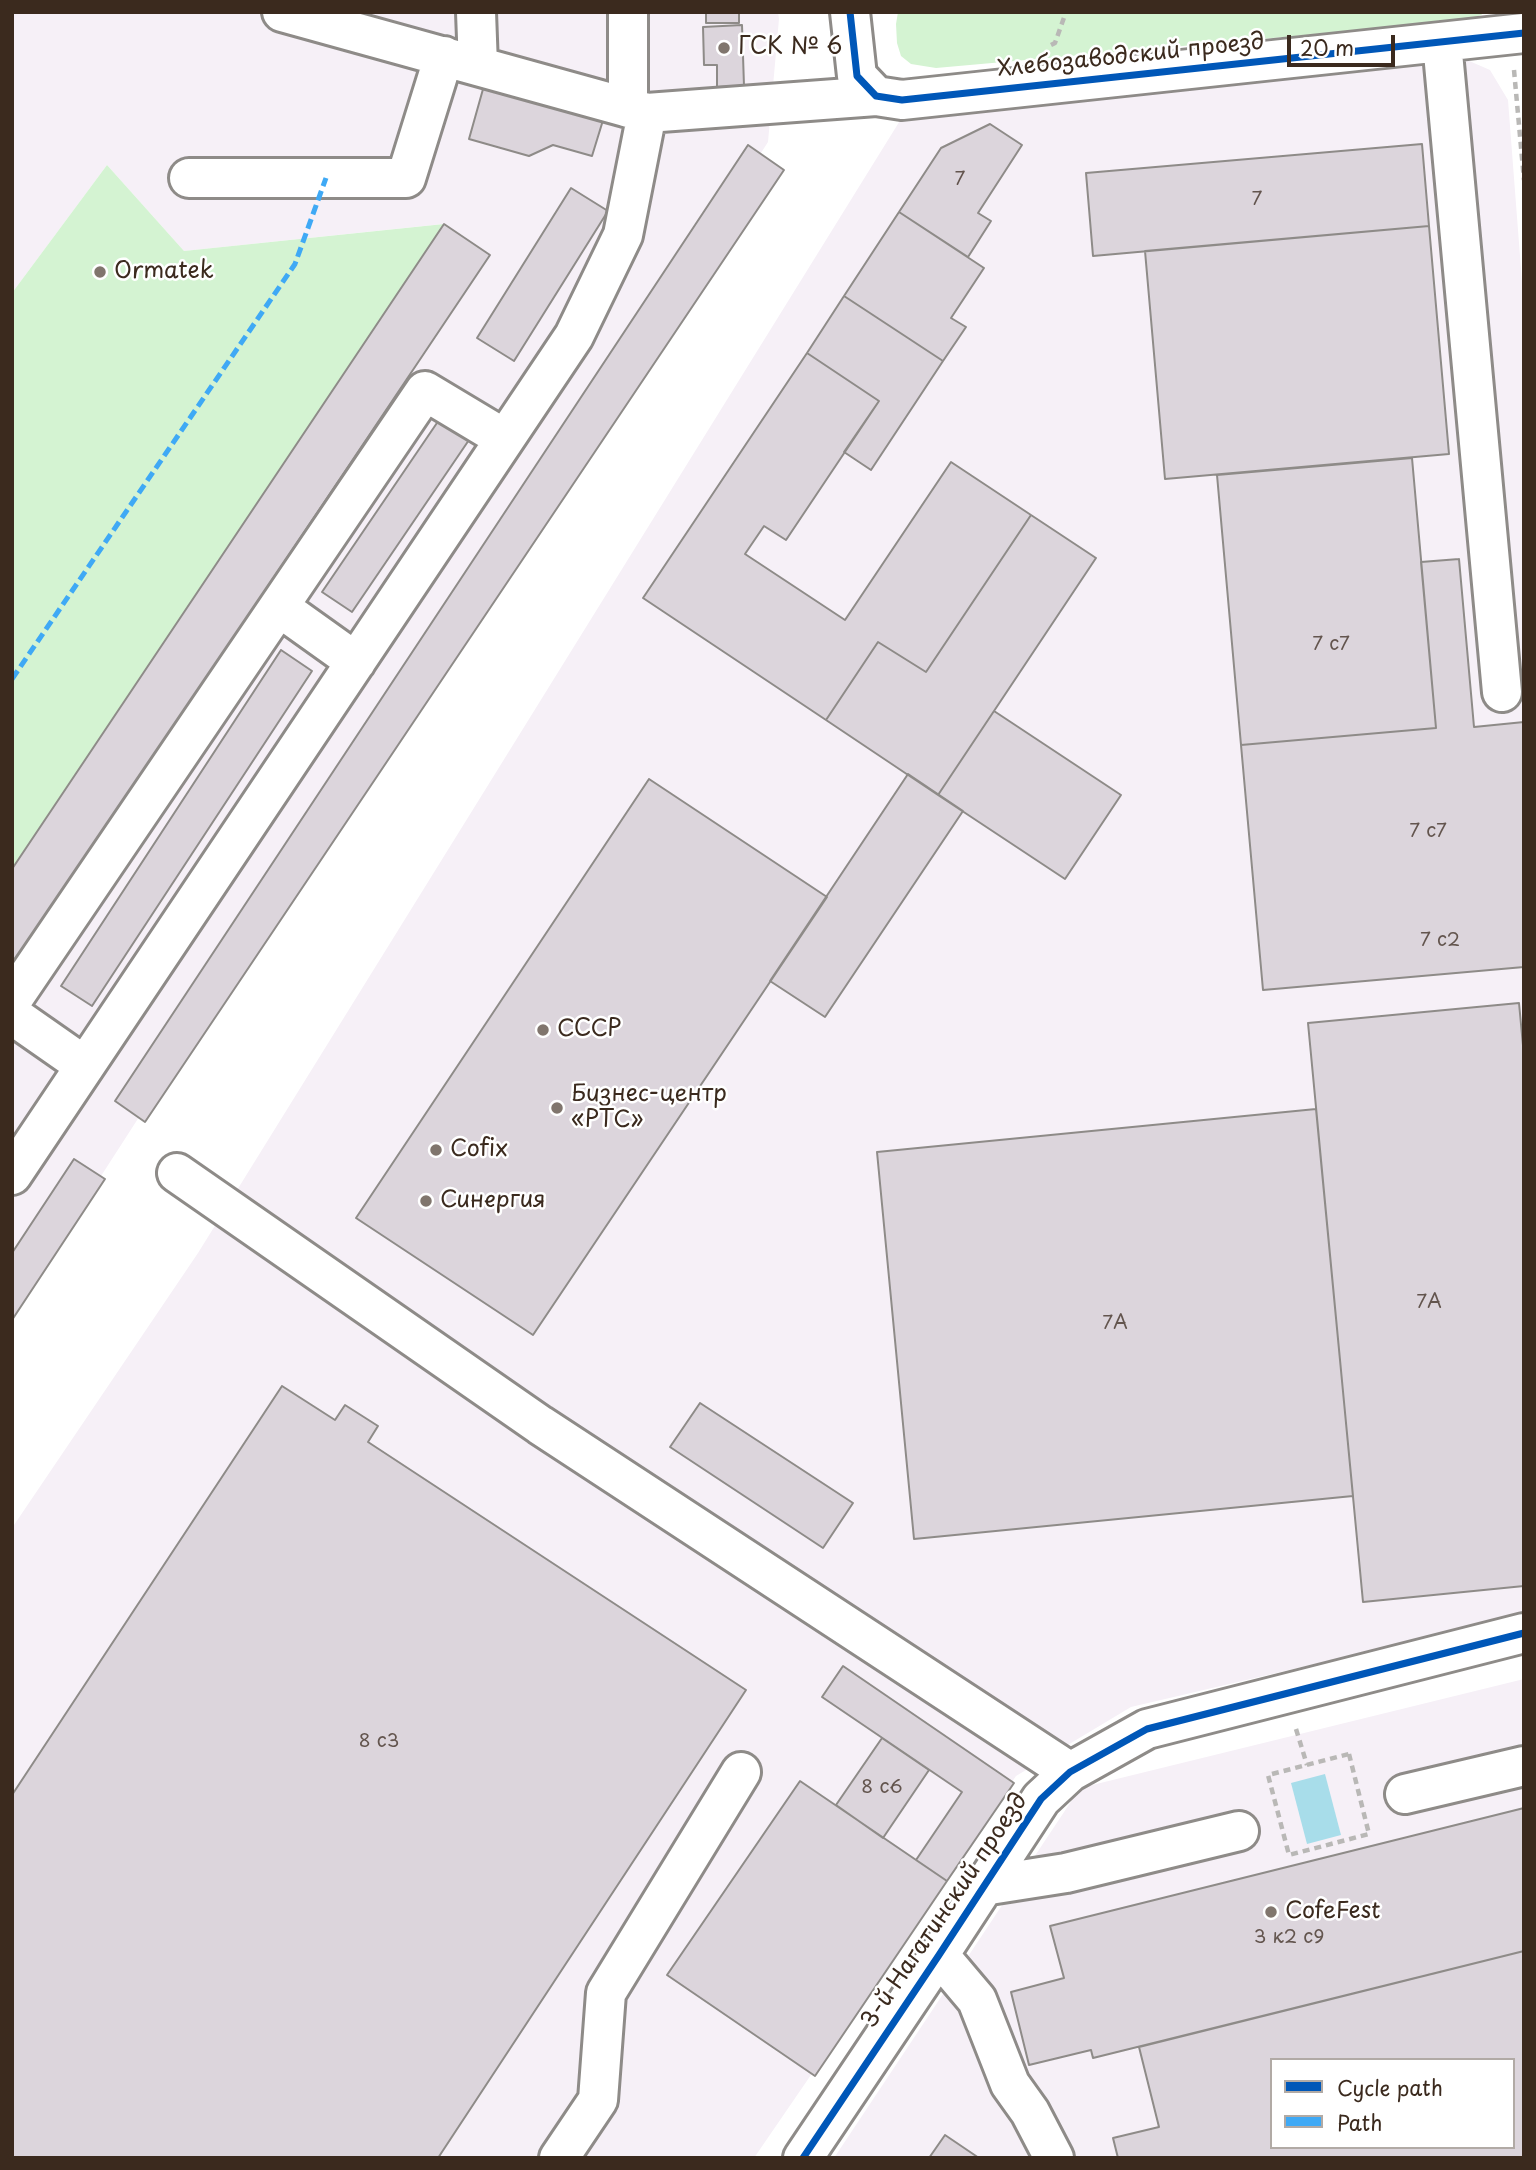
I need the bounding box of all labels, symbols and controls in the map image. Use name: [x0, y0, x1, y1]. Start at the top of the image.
scale bar: [1291, 21, 1400, 65]
street label: Хлебозаводский проезд: [996, 28, 1266, 84]
text: 20 m: [1300, 31, 1354, 63]
place label: ГСК № 6: [738, 34, 842, 62]
marker: ГСК № 6: [716, 40, 732, 56]
house number: 7: [955, 169, 965, 191]
house number: 7: [1252, 189, 1262, 211]
place label: Ormatek: [114, 258, 214, 286]
marker: Ormatek: [92, 264, 108, 280]
house number: 7 с7: [1312, 634, 1350, 656]
house number: 7 с7: [1409, 821, 1447, 843]
house number: 7 с2: [1420, 930, 1460, 952]
place label: СССР: [557, 1016, 622, 1044]
marker: СССР: [535, 1022, 551, 1038]
place label: Бизнес-центр «РТС»: [571, 1081, 727, 1135]
marker: Бизнес-центр «РТС»: [549, 1100, 565, 1116]
place label: Cofix: [450, 1136, 508, 1164]
marker: Cofix: [428, 1142, 444, 1158]
place label: Синергия: [440, 1187, 546, 1215]
marker: Синергия: [418, 1193, 434, 1209]
house number: 7А: [1416, 1292, 1442, 1314]
house number: 7А: [1102, 1313, 1128, 1335]
house number: 8 с3: [359, 1731, 399, 1753]
house number: 8 с6: [861, 1777, 903, 1799]
street label: 3-й Нагатинский проезд: [856, 1788, 1034, 2034]
place label: CofeFest: [1285, 1898, 1380, 1926]
marker: CofeFest: [1263, 1904, 1279, 1920]
house number: 3 к2 с9: [1254, 1927, 1324, 1949]
legend: [1270, 2058, 1515, 2149]
text: Cycle path: [1337, 2071, 1443, 2103]
text: Path: [1337, 2106, 1382, 2138]

